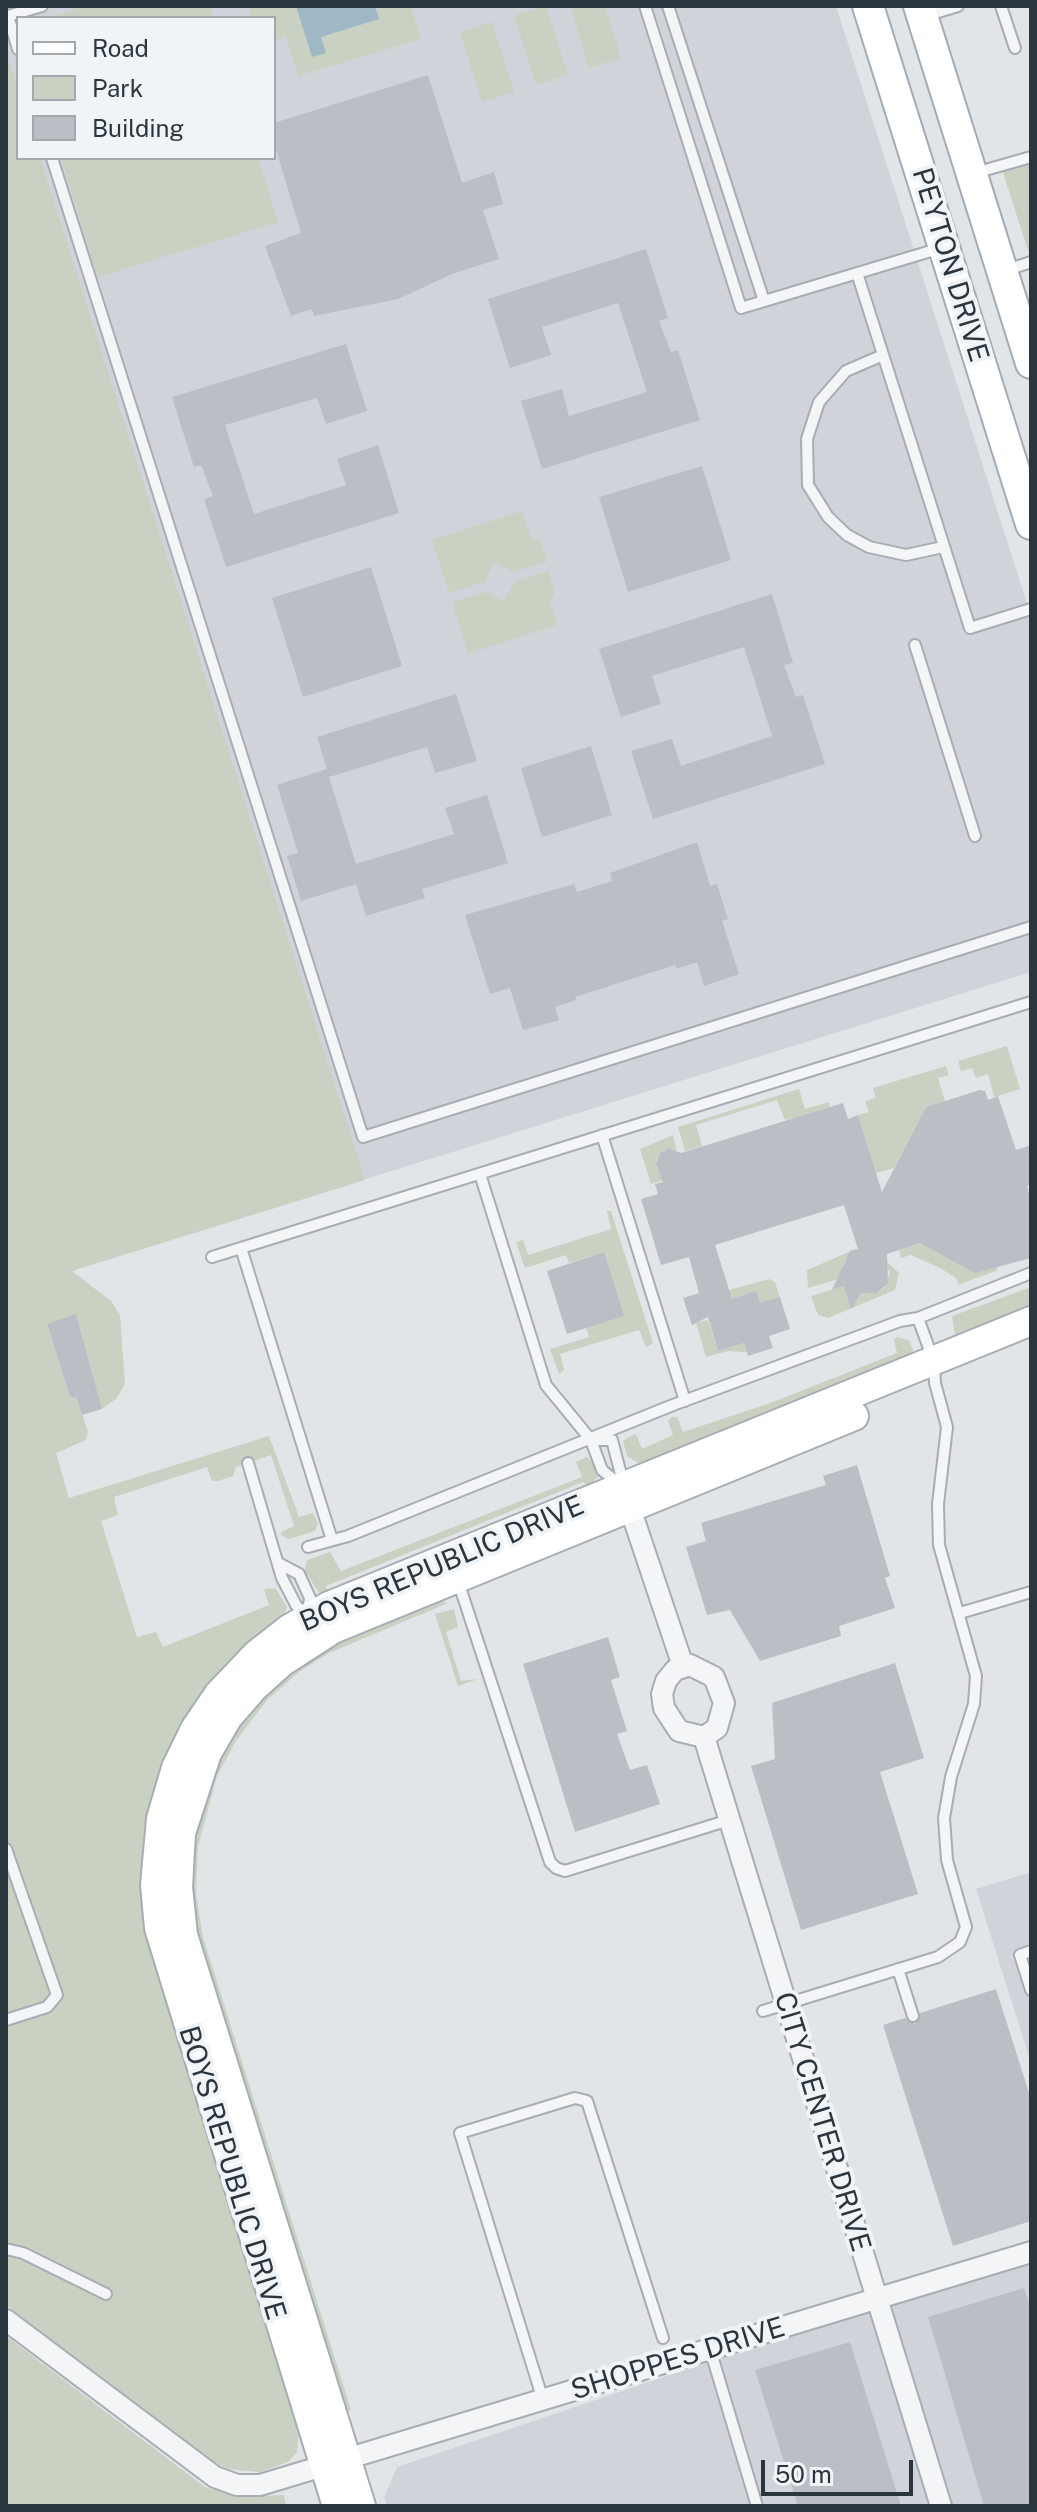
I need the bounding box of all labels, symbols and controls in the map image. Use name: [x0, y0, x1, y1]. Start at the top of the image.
legend: [16, 16, 276, 160]
text: Road: [92, 34, 149, 62]
text: Park: [92, 74, 143, 102]
text: Building: [92, 114, 184, 142]
street label: PEYTON DRIVE: [905, 164, 995, 366]
street label: BOYS REPUBLIC DRIVE: [295, 1489, 589, 1639]
street label: CITY CENTER DRIVE: [767, 1988, 877, 2256]
street label: BOYS REPUBLIC DRIVE: [171, 2022, 293, 2324]
street label: SHOPPES DRIVE: [567, 2311, 789, 2407]
scale bar: [765, 2444, 917, 2494]
text: 50 m: [775, 2460, 832, 2488]

